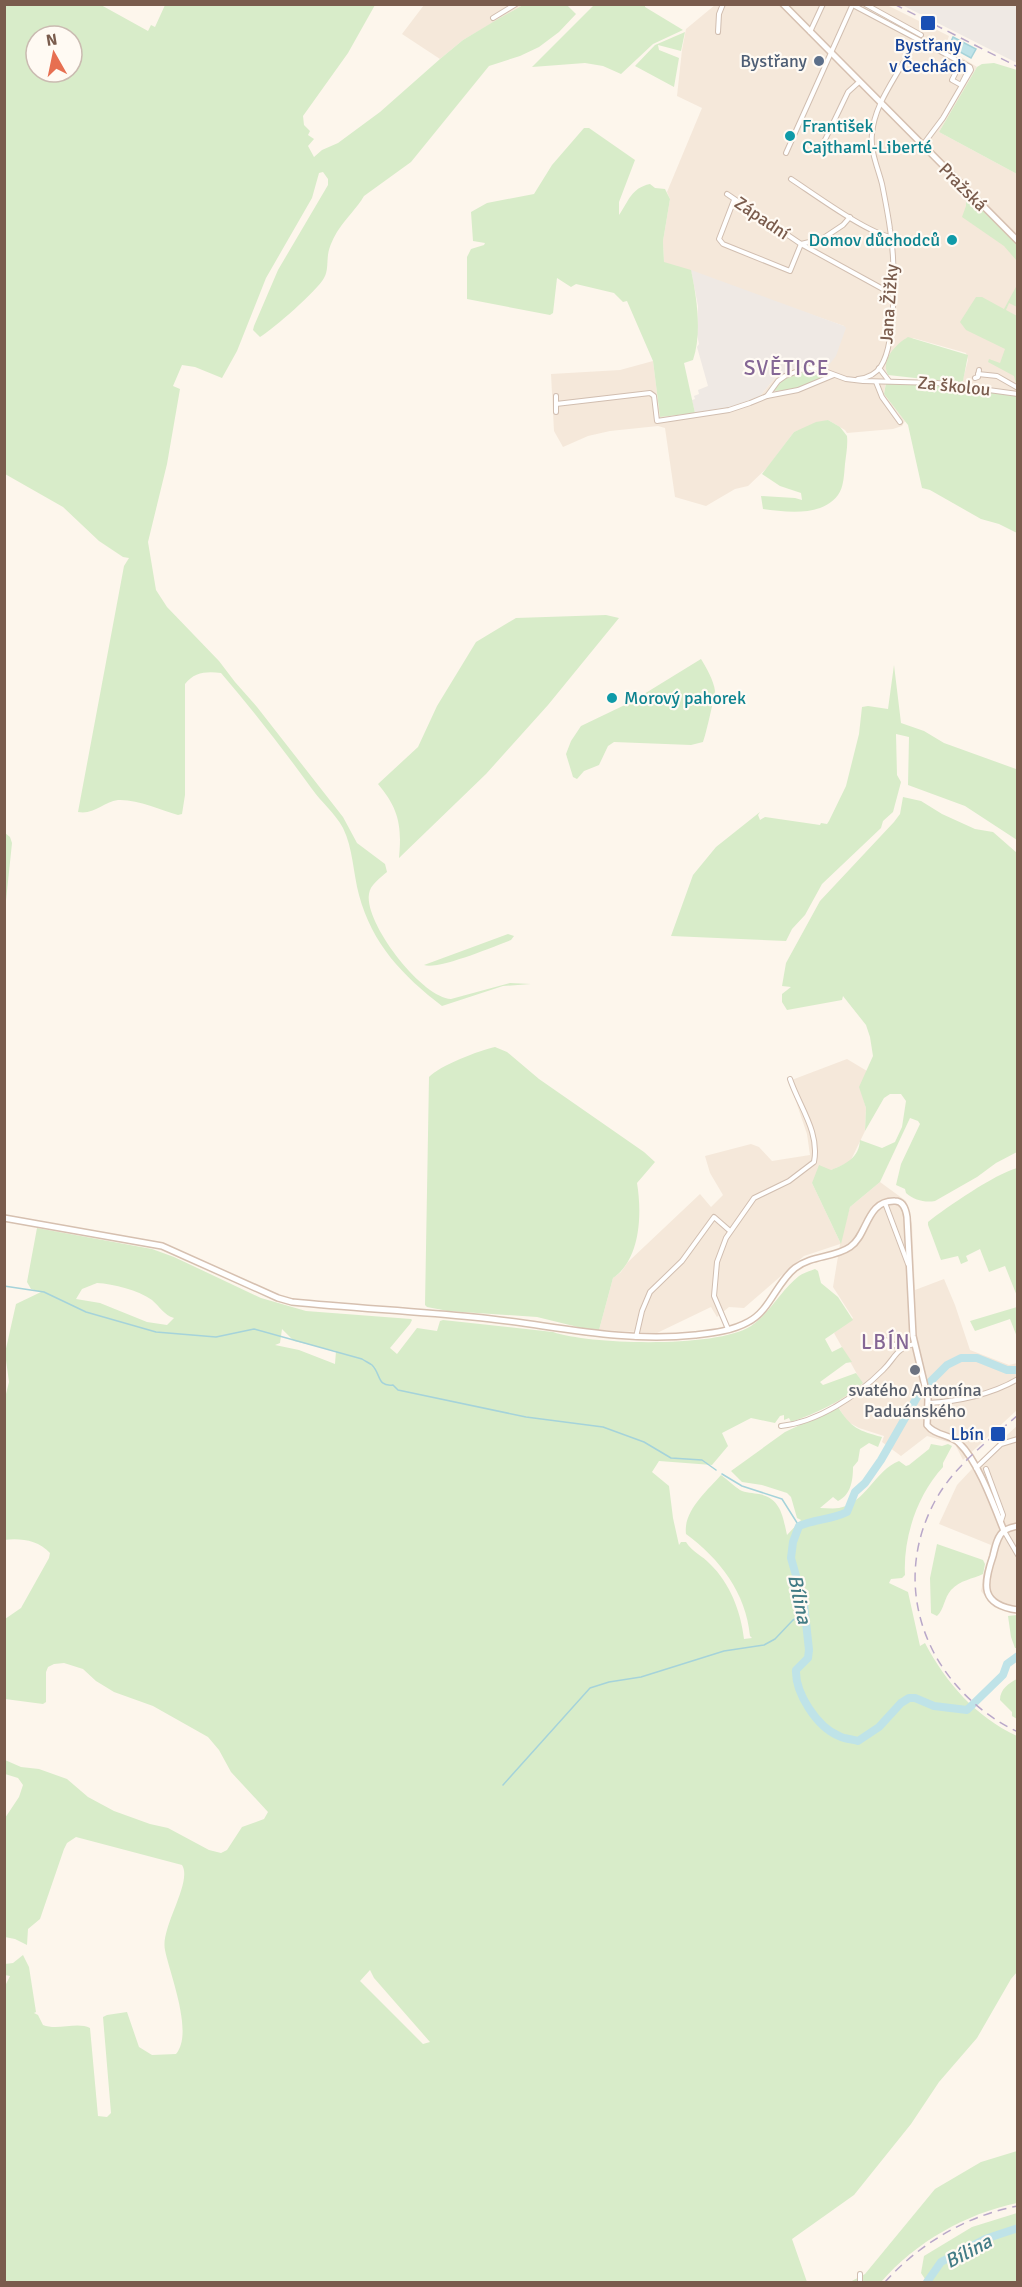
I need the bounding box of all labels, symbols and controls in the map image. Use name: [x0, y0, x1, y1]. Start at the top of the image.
marker: Bystřany v Čechách: [919, 14, 937, 32]
north arrow: [24, 24, 84, 84]
text: N: [45, 29, 59, 51]
place label: Bystřany v Čechách: [889, 34, 967, 77]
place label: Bystřany: [740, 50, 808, 72]
marker: Bystřany: [812, 54, 826, 68]
place label: František Cajthaml-Liberté: [802, 115, 932, 158]
marker: František Cajthaml-Liberté: [783, 129, 797, 143]
street label: Pražská: [934, 158, 992, 216]
street label: Západní: [730, 192, 794, 244]
place label: Domov důchodců: [808, 229, 940, 251]
marker: Domov důchodců: [945, 233, 959, 247]
street label: Jana Žižky: [875, 263, 903, 345]
district label: SVĚTICE: [744, 355, 830, 381]
street label: Za školou: [916, 371, 992, 401]
place label: Morový pahorek: [624, 687, 746, 709]
marker: Morový pahorek: [605, 691, 619, 705]
district label: LBÍN: [861, 1329, 911, 1355]
marker: svatého Antonína Paduánského: [908, 1363, 922, 1377]
place label: svatého Antonína Paduánského: [848, 1379, 982, 1422]
place label: Lbín: [951, 1423, 984, 1445]
marker: Lbín: [989, 1425, 1007, 1443]
water label: Bílina: [782, 1572, 817, 1627]
water label: Bílina: [940, 2228, 997, 2274]

